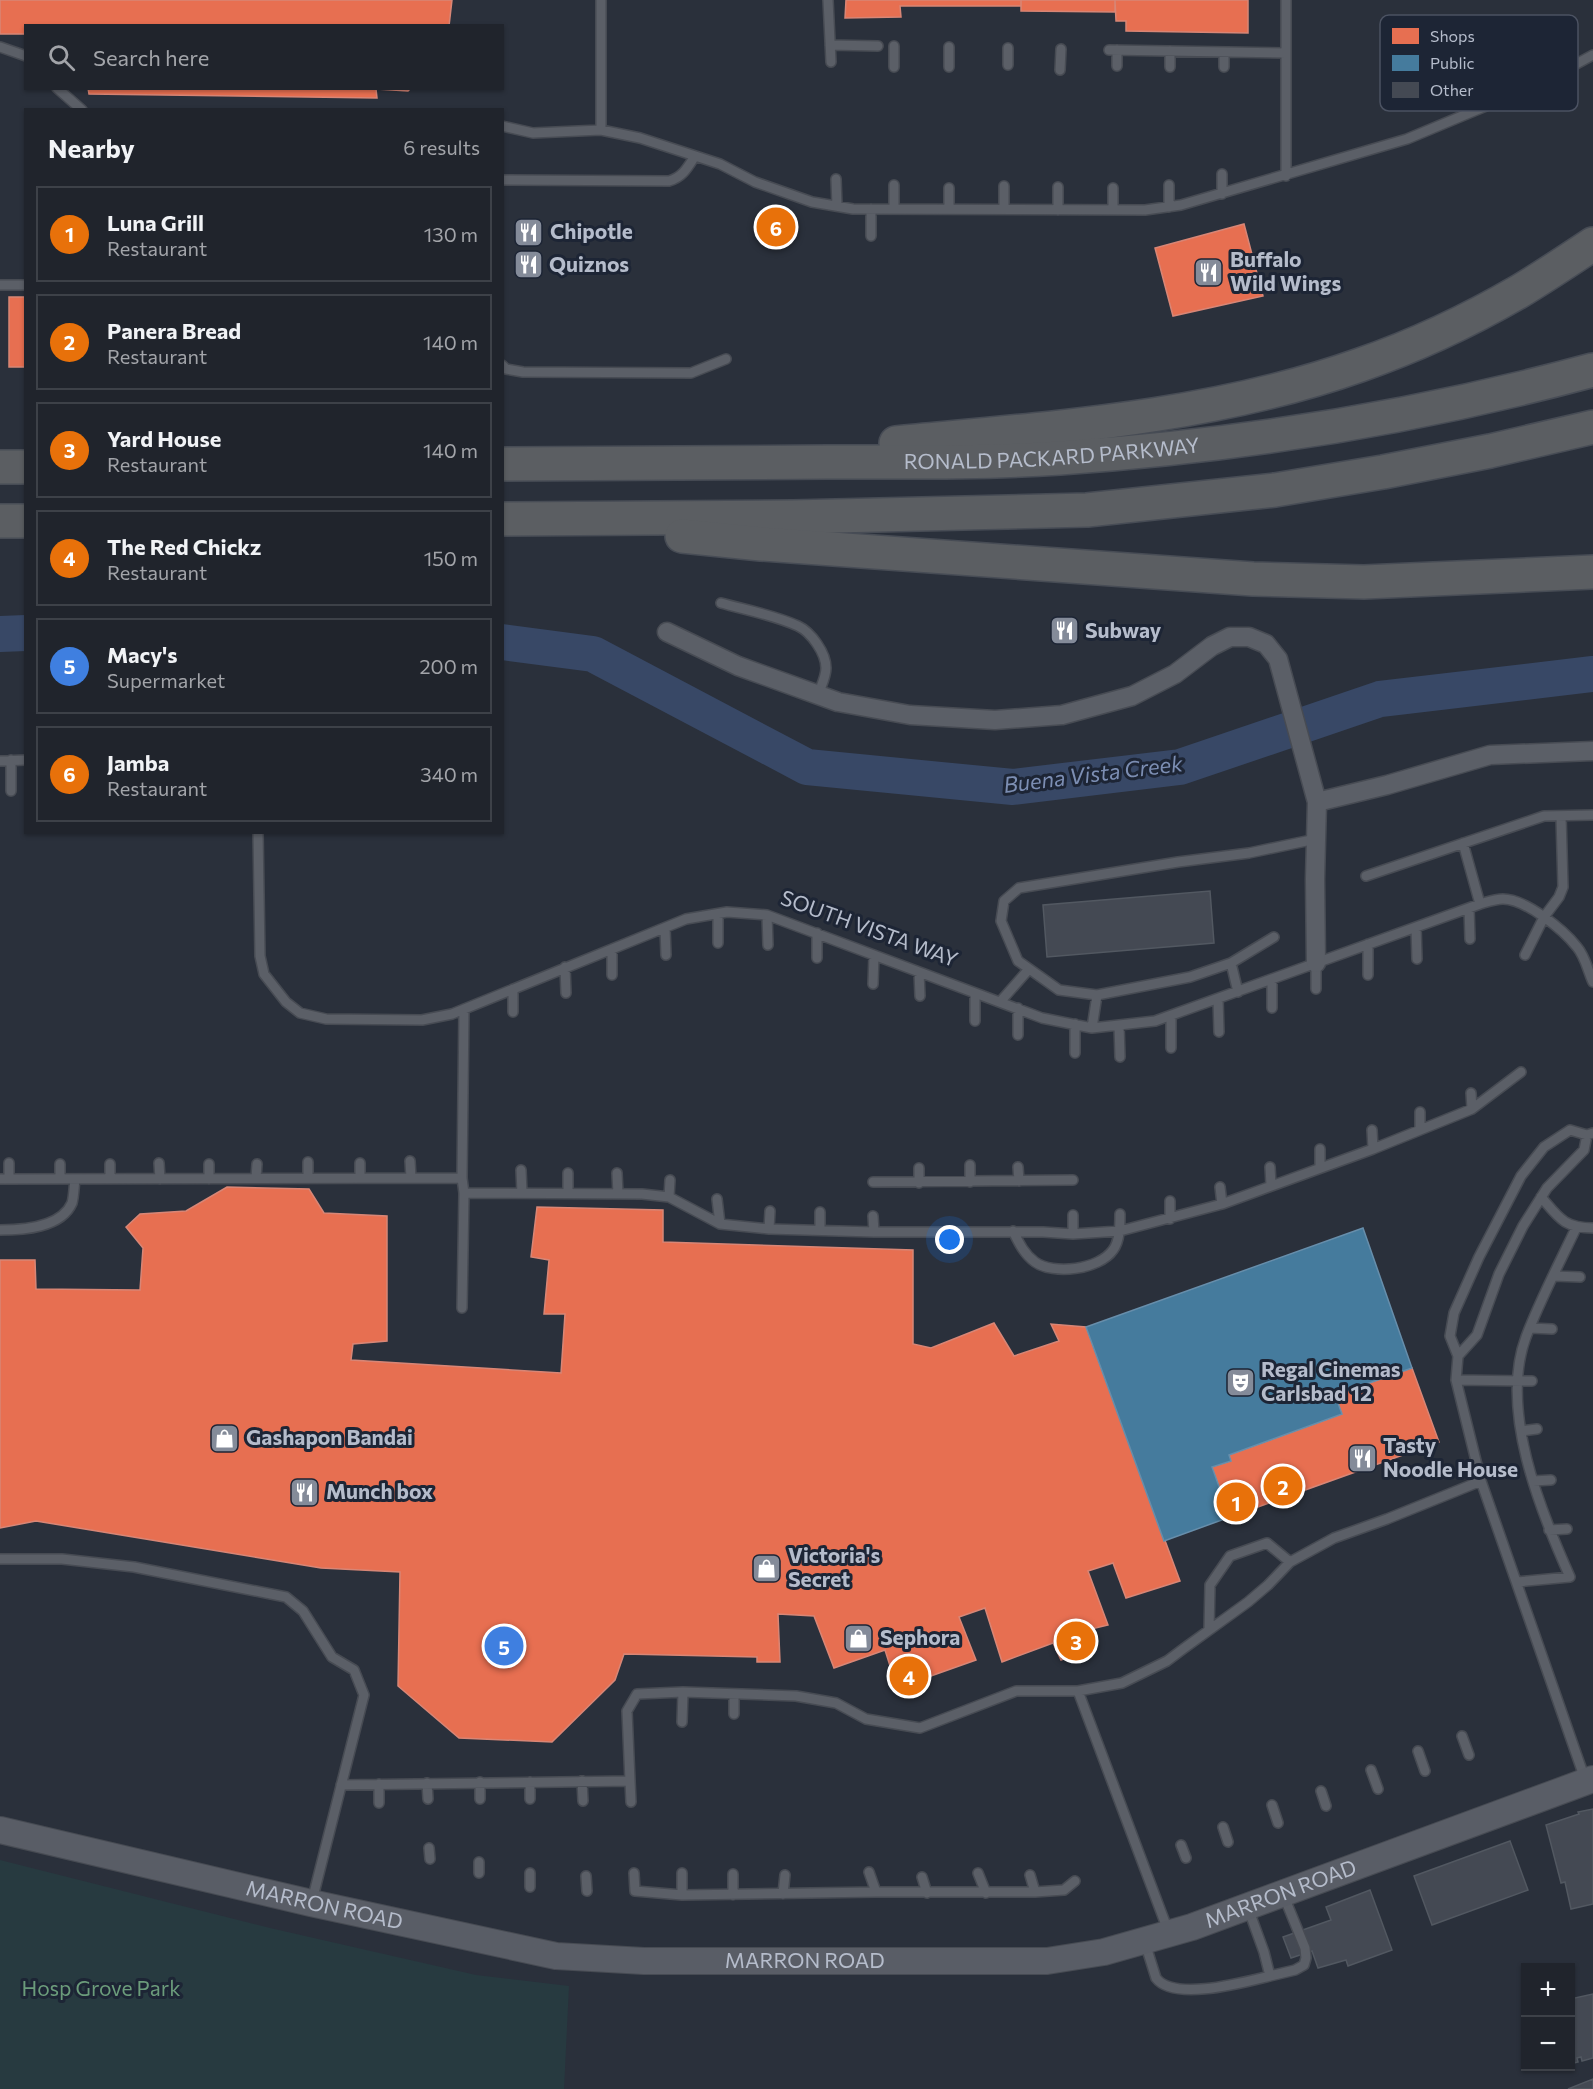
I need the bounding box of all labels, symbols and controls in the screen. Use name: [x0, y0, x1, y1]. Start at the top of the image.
legend: [1380, 15, 1578, 111]
search box: [24, 24, 504, 90]
text: Shops: [1430, 26, 1475, 45]
icon: search: [45, 41, 78, 74]
text: Search here: [93, 44, 209, 71]
text: Public: [1430, 53, 1475, 72]
text: Other: [1430, 80, 1474, 99]
text: Nearby: [48, 132, 135, 163]
text: 6 results: [403, 135, 480, 159]
pin: 6: [756, 204, 796, 250]
text: Luna Grill: [107, 209, 204, 236]
restaurant icon: Chipotle: [513, 216, 545, 248]
place label: Chipotle: [550, 218, 633, 243]
text: 1: [65, 222, 74, 246]
text: 130 m: [424, 222, 478, 246]
text: Restaurant: [107, 236, 207, 260]
place label: Buffalo Wild Wings: [1230, 246, 1341, 295]
restaurant icon: Quiznos: [512, 249, 544, 281]
place label: Quiznos: [549, 251, 629, 276]
restaurant icon: Buffalo Wild Wings: [1193, 256, 1225, 288]
text: Panera Bread: [107, 317, 241, 344]
text: 2: [64, 330, 75, 354]
text: 140 m: [423, 330, 478, 354]
text: Restaurant: [107, 344, 207, 368]
text: Yard House: [107, 425, 221, 452]
street label: RONALD PACKARD PARKWAY: [904, 431, 1201, 473]
text: 3: [64, 438, 75, 462]
text: 140 m: [423, 438, 478, 462]
text: Restaurant: [107, 452, 207, 476]
text: The Red Chickz: [107, 533, 261, 560]
text: 4: [63, 546, 76, 570]
text: 150 m: [424, 546, 478, 570]
text: Restaurant: [107, 560, 207, 584]
restaurant icon: Subway: [1048, 615, 1080, 647]
place label: Subway: [1085, 617, 1162, 642]
text: Macy's: [107, 641, 178, 668]
text: 5: [64, 654, 75, 678]
text: 200 m: [420, 654, 478, 678]
text: Supermarket: [107, 668, 225, 692]
text: Jamba: [107, 749, 169, 776]
water label: Buena Vista Creek: [1002, 749, 1185, 798]
text: 6: [63, 762, 76, 786]
text: 340 m: [420, 762, 478, 786]
text: Restaurant: [107, 776, 207, 800]
street label: SOUTH VISTA WAY: [778, 884, 962, 971]
your location: [935, 1225, 964, 1254]
place label: Regal Cinemas Carlsbad 12: [1261, 1356, 1401, 1405]
theatre icon: Regal Cinemas Carlsbad 12: [1224, 1366, 1256, 1398]
shop icon: Gashapon Bandai: [209, 1422, 241, 1454]
place label: Gashapon Bandai: [246, 1424, 413, 1449]
place label: Tasty Noodle House: [1383, 1432, 1518, 1481]
restaurant icon: Tasty Noodle House: [1346, 1442, 1378, 1474]
pin: 2: [1264, 1464, 1302, 1508]
restaurant icon: Munch box: [289, 1476, 321, 1508]
place label: Munch box: [326, 1478, 433, 1503]
pin: 1: [1216, 1480, 1256, 1524]
place label: Victoria's Secret: [788, 1542, 881, 1591]
shop icon: Victoria's Secret: [751, 1552, 783, 1584]
pin: 3: [1056, 1618, 1096, 1664]
shop icon: Sephora: [843, 1622, 875, 1654]
pin: 5: [484, 1624, 524, 1668]
place label: Sephora: [880, 1624, 960, 1649]
pin: 4: [890, 1654, 928, 1698]
street label: MARRON ROAD: [1201, 1853, 1359, 1932]
street label: MARRON ROAD: [244, 1874, 405, 1934]
street label: MARRON ROAD: [725, 1947, 885, 1972]
map controls: [1521, 1963, 1575, 2071]
button: +: [1521, 1963, 1575, 2017]
park label: Hosp Grove Park: [21, 1975, 181, 2000]
button: −: [1521, 2017, 1575, 2071]

